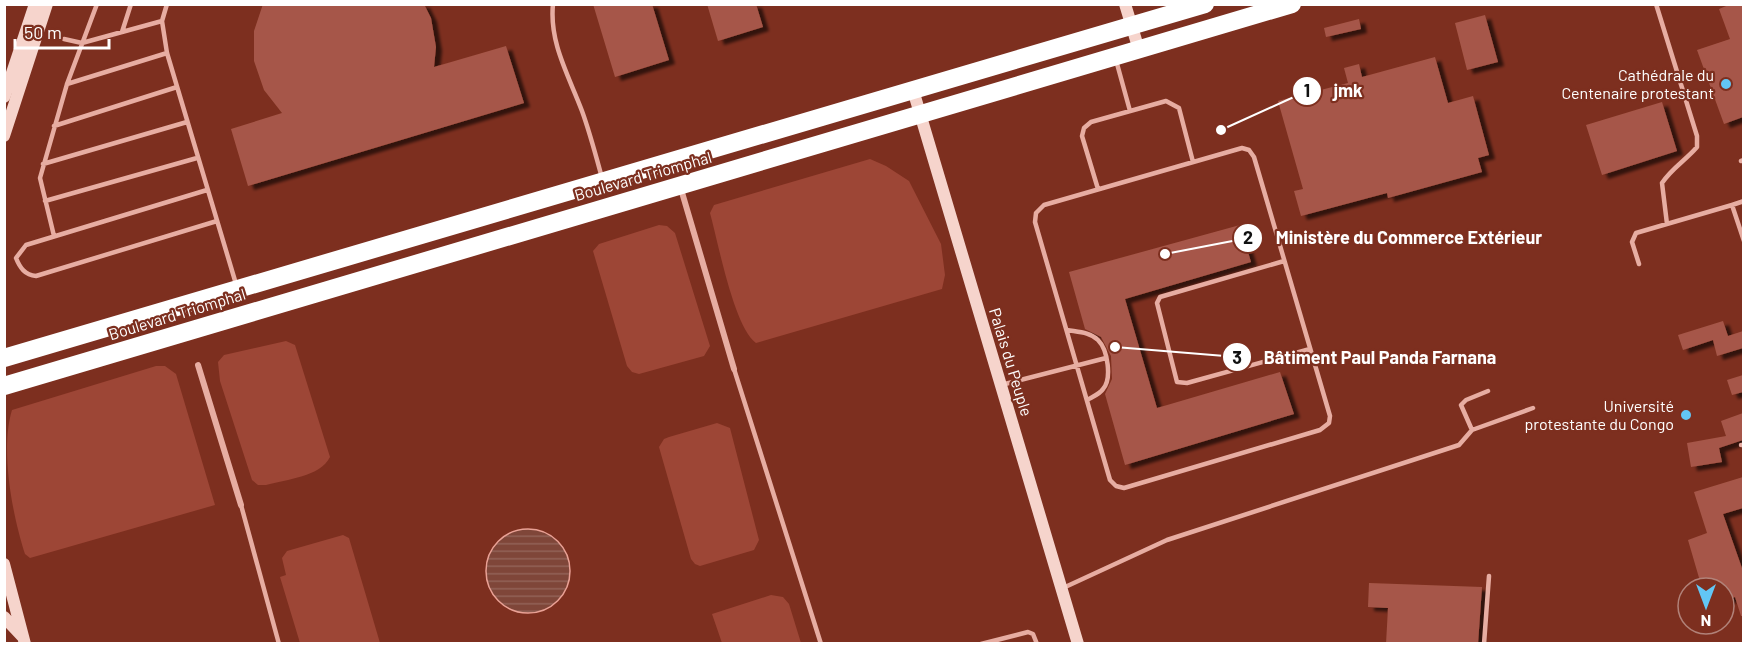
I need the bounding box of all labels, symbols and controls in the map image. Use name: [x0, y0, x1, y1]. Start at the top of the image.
scale bar: [15, 12, 110, 50]
text: 50 m: [24, 21, 62, 43]
place label: Cathédrale du Centenaire protestant: [1561, 65, 1714, 102]
callout: jmk: [1292, 73, 1375, 109]
marker: Cathédrale du Centenaire protestant: [1719, 77, 1733, 91]
text: 1: [1304, 79, 1310, 101]
text: jmk: [1331, 79, 1363, 101]
street label: Boulevard Triomphal: [572, 147, 714, 204]
callout: Ministère du Commerce Extérieur: [1233, 220, 1554, 256]
text: 2: [1243, 226, 1253, 248]
text: Ministère du Commerce Extérieur: [1276, 226, 1542, 248]
street label: Boulevard Triomphal: [106, 284, 248, 343]
street label: Palais du Peuple: [986, 305, 1037, 418]
callout: Bâtiment Paul Panda Farnana: [1222, 339, 1508, 375]
text: 3: [1232, 346, 1242, 368]
text: Bâtiment Paul Panda Farnana: [1264, 346, 1496, 368]
place label: Université protestante du Congo: [1524, 396, 1674, 433]
marker: Université protestante du Congo: [1679, 408, 1693, 422]
north arrow: [1676, 576, 1736, 636]
text: N: [1701, 612, 1711, 631]

